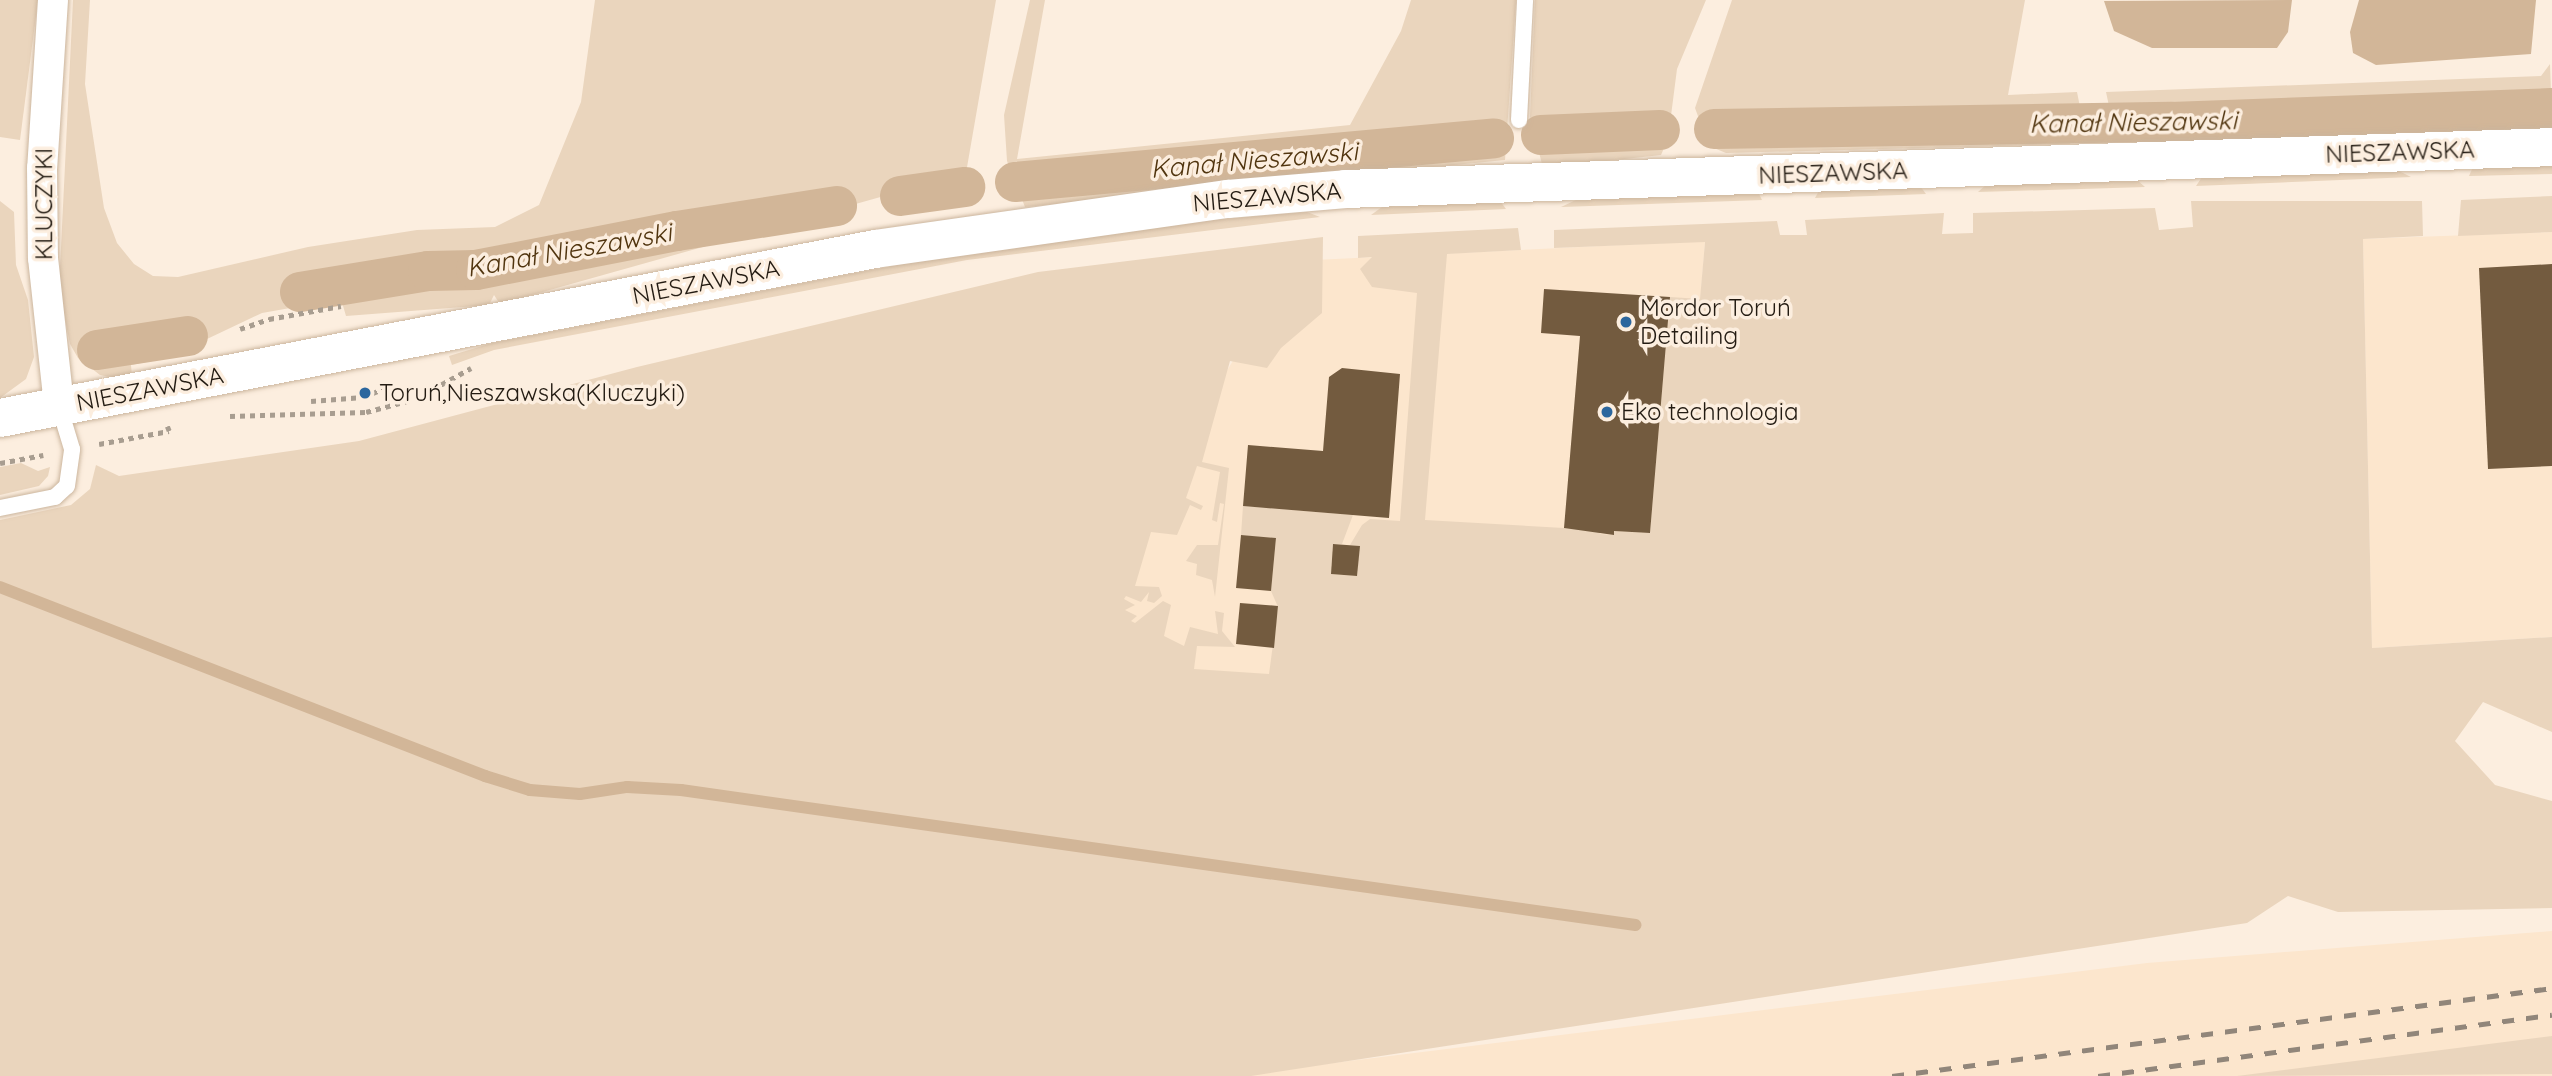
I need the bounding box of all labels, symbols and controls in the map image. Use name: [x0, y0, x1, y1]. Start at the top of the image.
water label: Kanał Nieszawski: [2029, 105, 2237, 139]
water label: Kanał Nieszawski: [1149, 135, 1359, 185]
street label: NIESZAWSKA: [2325, 135, 2475, 169]
street label: KLUCZYKI: [30, 148, 58, 260]
street label: NIESZAWSKA: [1758, 156, 1908, 190]
street label: NIESZAWSKA: [1191, 176, 1343, 218]
water label: Kanał Nieszawski: [464, 217, 674, 283]
street label: NIESZAWSKA: [630, 254, 782, 310]
place label: Mordor Toruń Detailing: [1640, 294, 1791, 350]
marker: Mordor Toruń Detailing: [1618, 314, 1634, 330]
street label: NIESZAWSKA: [74, 361, 226, 417]
place label: Toruń,Nieszawska(Kluczyki): [379, 379, 685, 407]
marker: Toruń,Nieszawska(Kluczyki): [357, 385, 373, 401]
place label: Eko technologia: [1621, 398, 1798, 426]
marker: Eko technologia: [1599, 404, 1615, 420]

